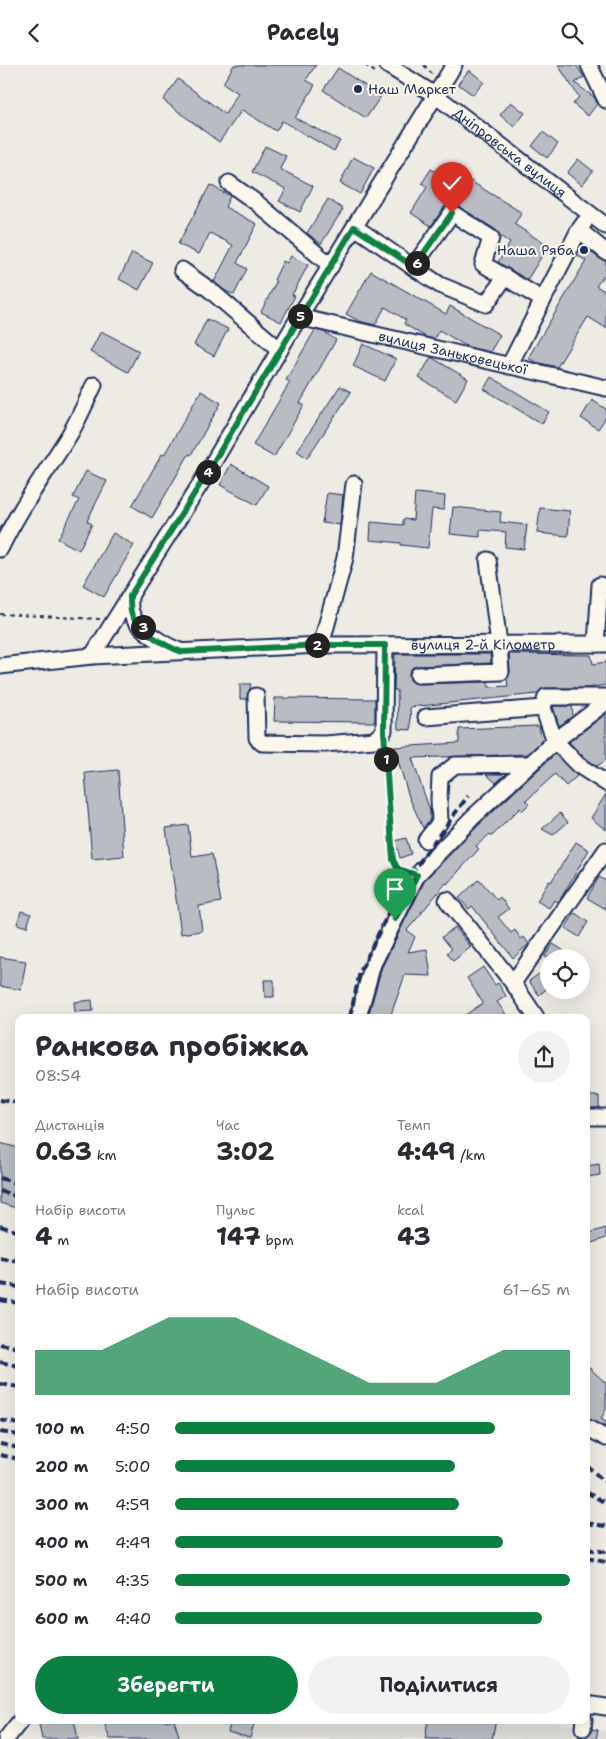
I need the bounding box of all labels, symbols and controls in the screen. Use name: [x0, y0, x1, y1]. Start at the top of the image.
text: Pacely: [267, 18, 339, 47]
icon: back: [20, 19, 48, 47]
icon: search: [558, 19, 586, 47]
place label: Наш Маркет: [368, 80, 457, 98]
marker: Наш Маркет: [352, 83, 364, 95]
street label: Дніпровська вулиця: [450, 103, 570, 201]
pin: [431, 162, 473, 213]
icon: check: [438, 169, 466, 197]
place label: Наша Ряба: [497, 241, 574, 259]
marker: Наша Ряба: [578, 244, 590, 256]
pin: 6: [404, 251, 430, 275]
text: 6: [413, 254, 422, 272]
pin: 5: [288, 303, 312, 329]
text: 5: [296, 307, 305, 325]
street label: вулиця Заньковецької: [377, 327, 530, 379]
pin: 4: [196, 459, 220, 485]
text: 4: [204, 463, 213, 481]
pin: 3: [130, 615, 156, 639]
text: 3: [139, 618, 148, 636]
pin: 2: [304, 633, 330, 657]
street label: вулиця 2-й Кілометр: [411, 635, 555, 654]
text: 2: [313, 636, 322, 654]
pin: 1: [374, 747, 398, 771]
text: 1: [383, 750, 390, 768]
pin: [374, 868, 416, 919]
icon: arrive: [381, 875, 409, 903]
map controls: [540, 949, 590, 999]
button: locate: [540, 949, 590, 999]
text: Ранкова пробіжка: [35, 1027, 308, 1065]
button: share: [518, 1031, 570, 1083]
text: 08:54: [35, 1065, 81, 1086]
text: Дистанція: [35, 1116, 105, 1134]
text: Час: [216, 1116, 240, 1134]
text: Темп: [397, 1116, 431, 1134]
text: 0.63: [35, 1134, 92, 1168]
text: 3:02: [216, 1134, 275, 1168]
text: 4:49: [397, 1134, 455, 1168]
text: km: [92, 1146, 117, 1164]
text: /km: [455, 1146, 485, 1164]
text: Набір висоти: [35, 1201, 126, 1219]
text: Пульс: [216, 1201, 255, 1219]
text: kcal: [397, 1201, 424, 1219]
text: 4: [35, 1219, 53, 1253]
text: 147: [216, 1219, 261, 1253]
text: 43: [397, 1219, 431, 1253]
text: m: [53, 1231, 69, 1249]
text: bpm: [261, 1231, 294, 1249]
text: Набір висоти: [35, 1279, 139, 1300]
text: 61–65 m: [503, 1279, 570, 1300]
text: 100 m: [35, 1418, 84, 1439]
text: 4:50: [115, 1418, 150, 1439]
text: 200 m: [35, 1456, 88, 1477]
text: 5:00: [115, 1456, 150, 1477]
text: 300 m: [35, 1494, 89, 1515]
text: 4:59: [115, 1494, 150, 1515]
text: 400 m: [35, 1532, 89, 1553]
text: 4:49: [115, 1532, 151, 1553]
text: 500 m: [35, 1570, 87, 1591]
text: 4:35: [115, 1570, 150, 1591]
text: 600 m: [35, 1608, 89, 1629]
text: 4:40: [115, 1608, 151, 1629]
button: Зберегти: [35, 1656, 298, 1714]
button: Поділитися: [308, 1656, 570, 1714]

